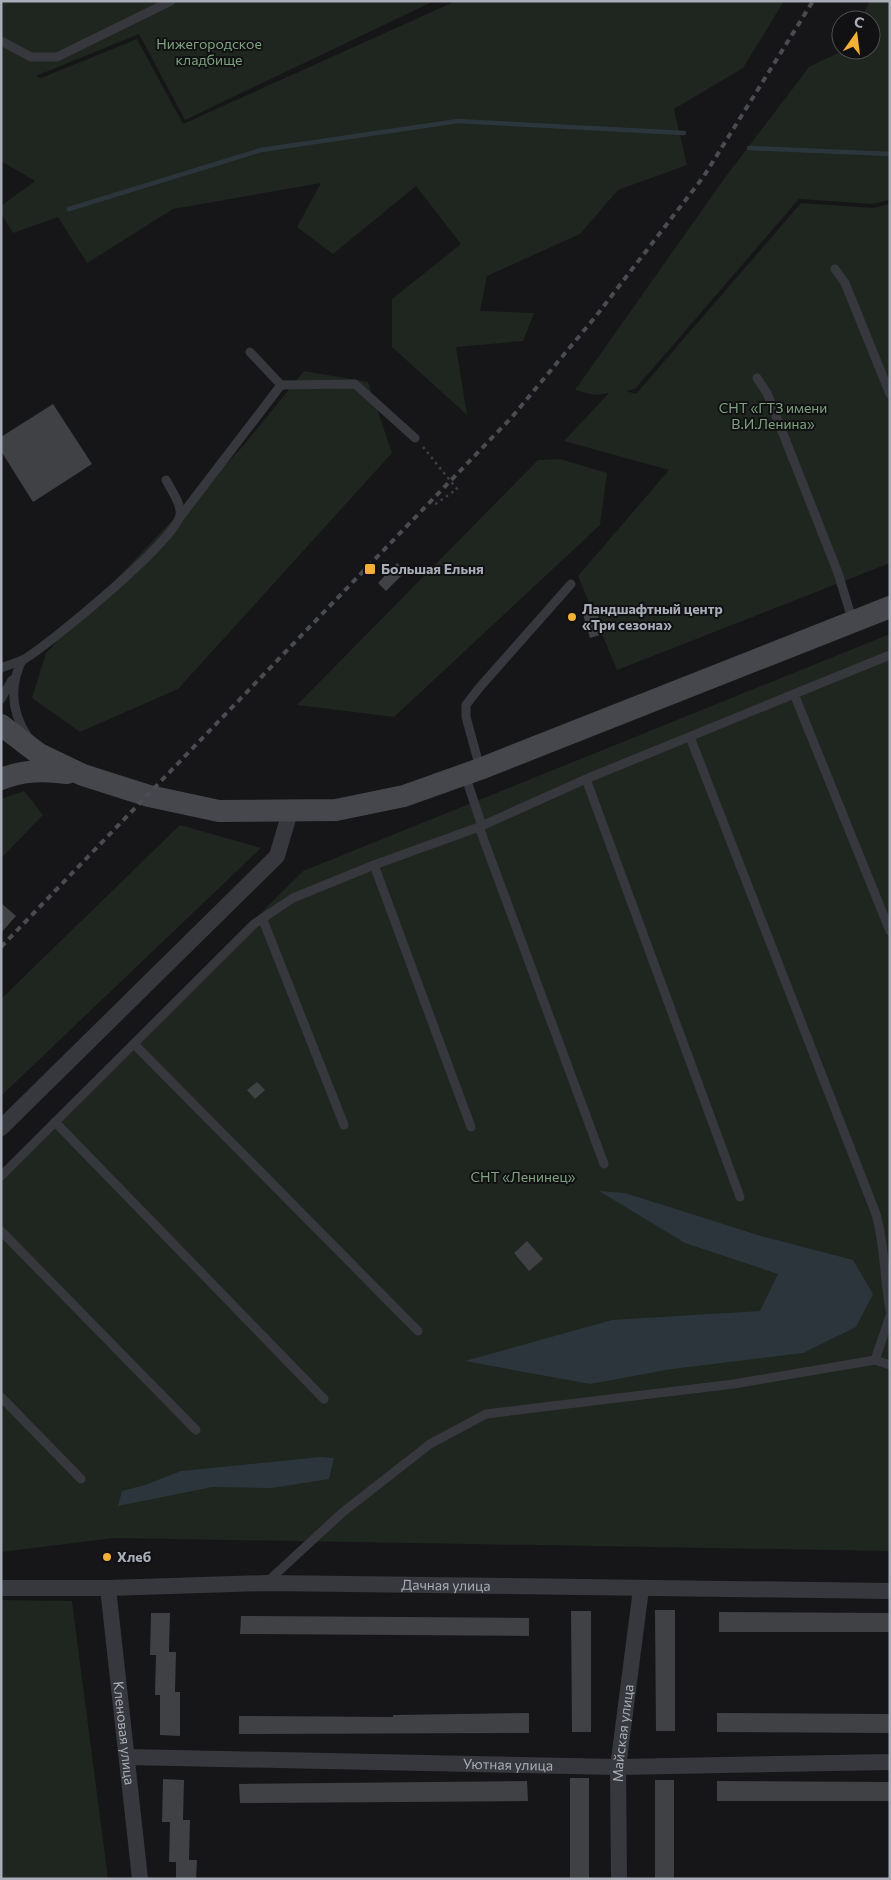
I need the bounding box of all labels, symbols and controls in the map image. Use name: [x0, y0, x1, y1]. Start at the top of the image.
north arrow: [831, 10, 881, 60]
text: С: [853, 12, 866, 31]
park label: Нижегородское кладбище: [156, 35, 262, 68]
park label: СНТ «ГТЗ имени В.И.Ленина»: [719, 399, 827, 432]
place label: Большая Ельня: [381, 560, 484, 577]
marker: Большая Ельня: [363, 562, 377, 576]
place label: Ландшафтный центр «Три сезона»: [582, 600, 723, 633]
marker: Ландшафтный центр «Три сезона»: [566, 611, 578, 623]
park label: СНТ «Ленинец»: [470, 1168, 576, 1185]
place label: Хлеб: [117, 1548, 151, 1565]
marker: Хлеб: [101, 1551, 113, 1563]
street label: Дачная улица: [401, 1576, 491, 1594]
street label: Кленовая улица: [110, 1680, 139, 1786]
street label: Майская улица: [609, 1683, 637, 1782]
street label: Уютная улица: [463, 1755, 553, 1774]

